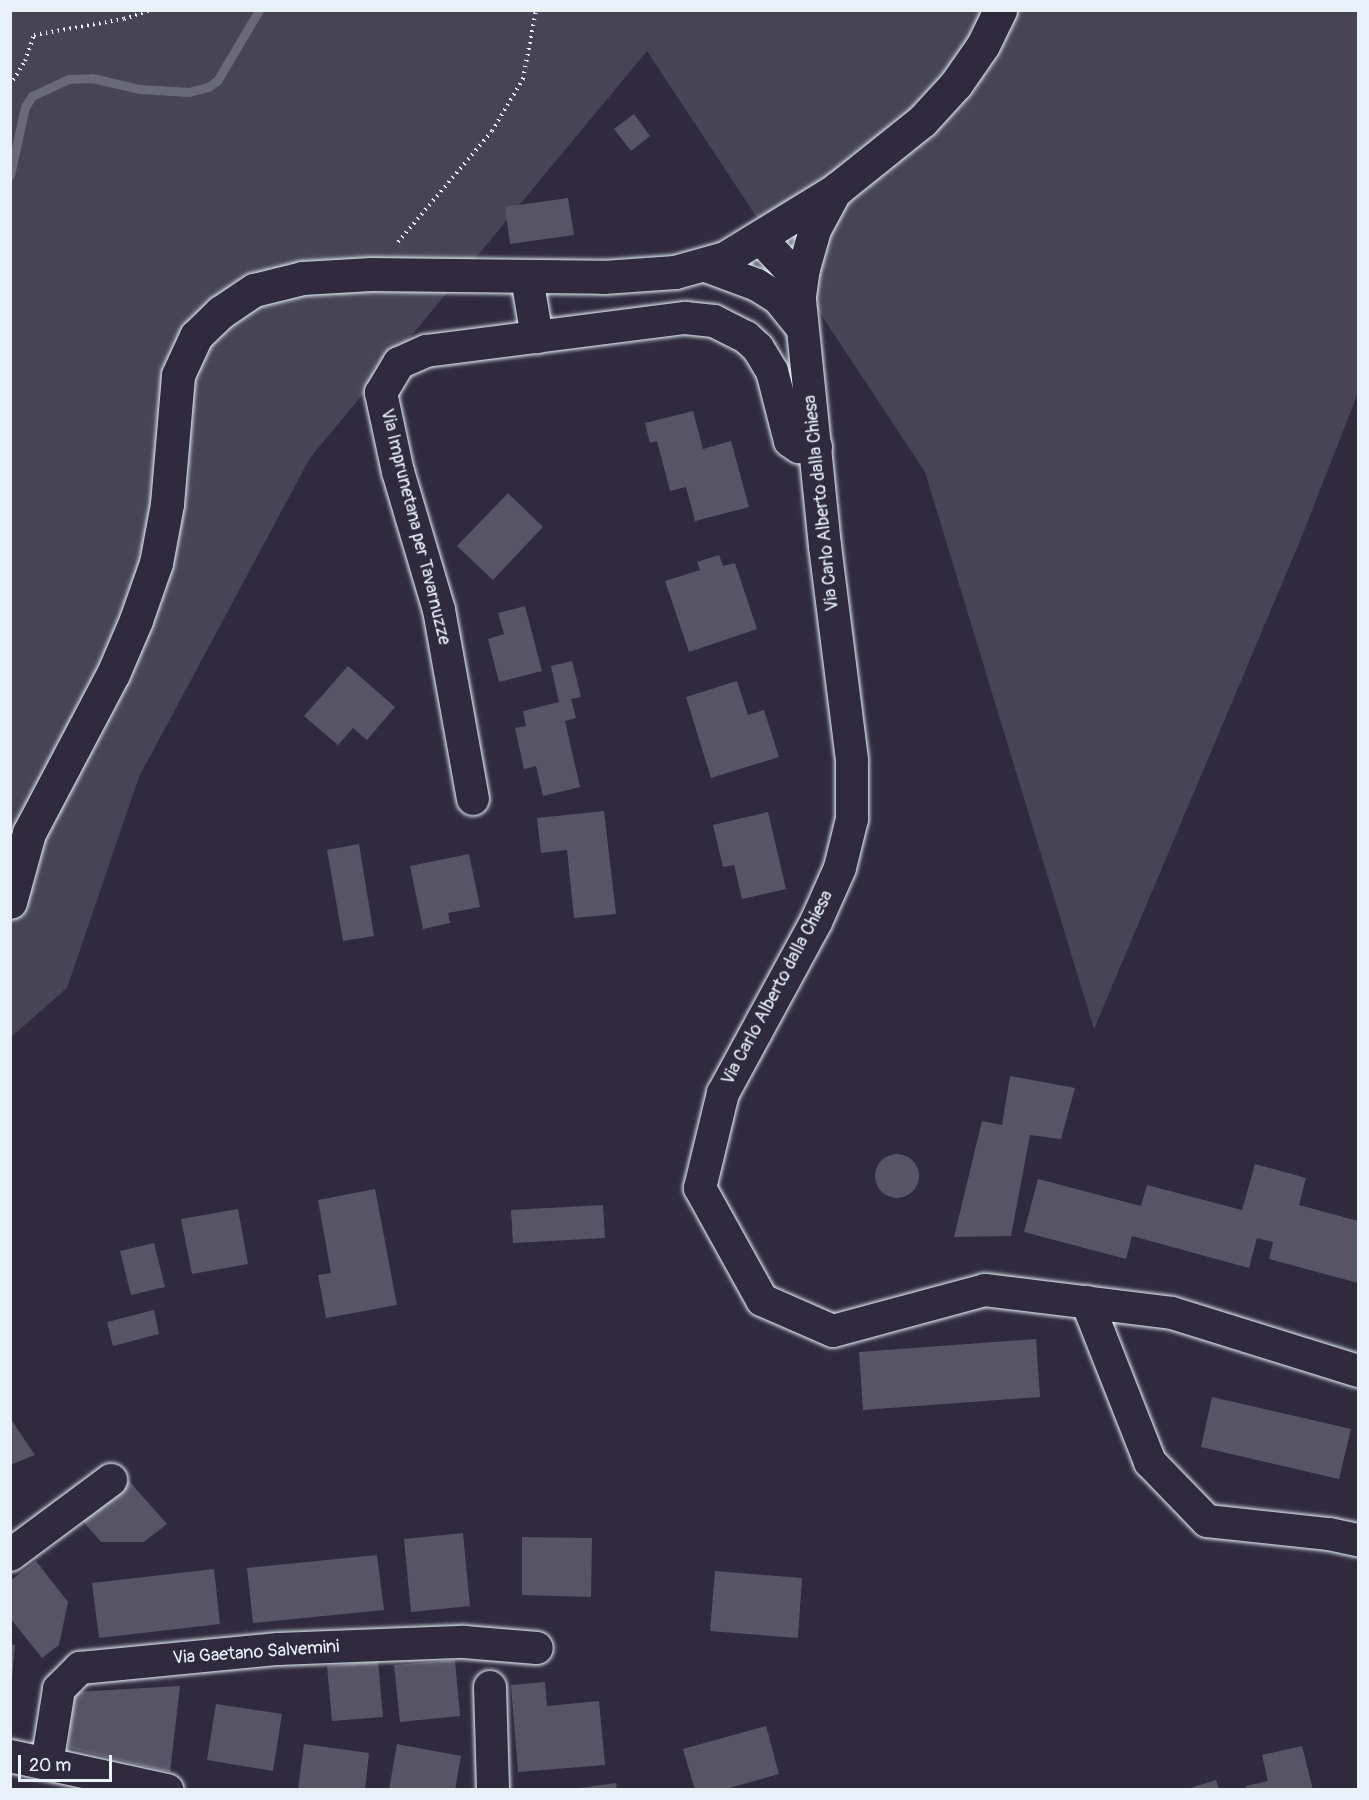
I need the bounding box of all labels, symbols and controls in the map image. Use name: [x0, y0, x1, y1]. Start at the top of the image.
street label: Via Carlo Alberto dalla Chiesa: [800, 394, 844, 612]
street label: Via Imprunetana per Tavarnuzze: [375, 407, 455, 647]
street label: Via Carlo Alberto dalla Chiesa: [717, 887, 839, 1089]
street label: Via Gaetano Salvemini: [172, 1636, 340, 1670]
scale bar: [21, 1743, 116, 1781]
text: 20 m: [29, 1754, 71, 1777]

